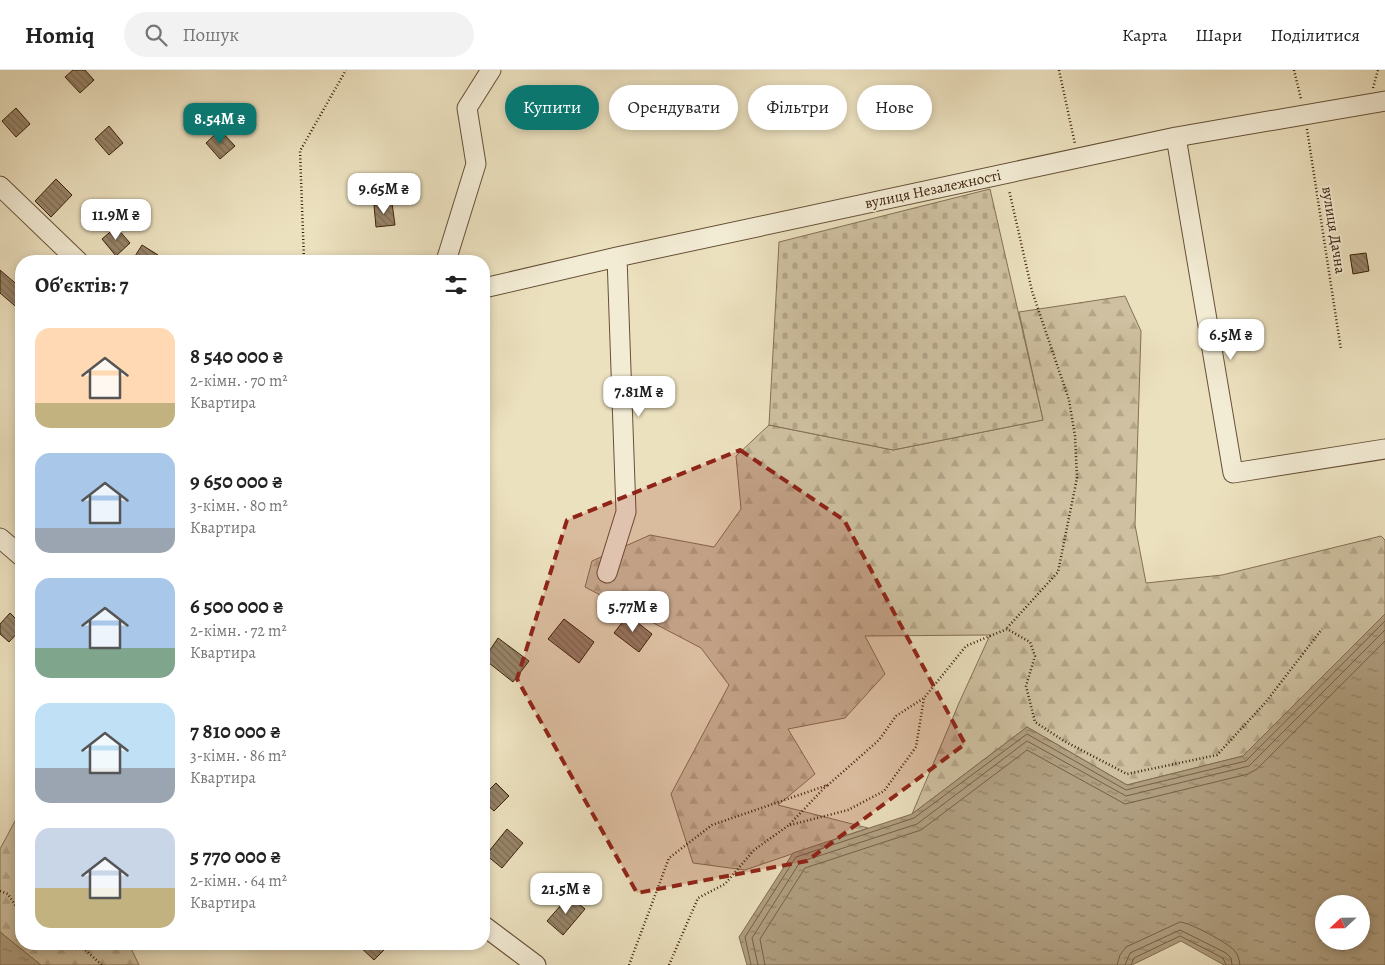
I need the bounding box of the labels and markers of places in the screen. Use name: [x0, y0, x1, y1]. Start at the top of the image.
pin: 8.54M ₴: [174, 102, 266, 145]
pin: 9.65M ₴: [338, 172, 430, 215]
pin: 11.9M ₴: [70, 198, 162, 241]
pin: 6.5M ₴: [1190, 318, 1272, 361]
pin: 7.81M ₴: [593, 376, 685, 418]
pin: 5.77M ₴: [587, 590, 679, 633]
pin: 21.5M ₴: [520, 872, 612, 915]

